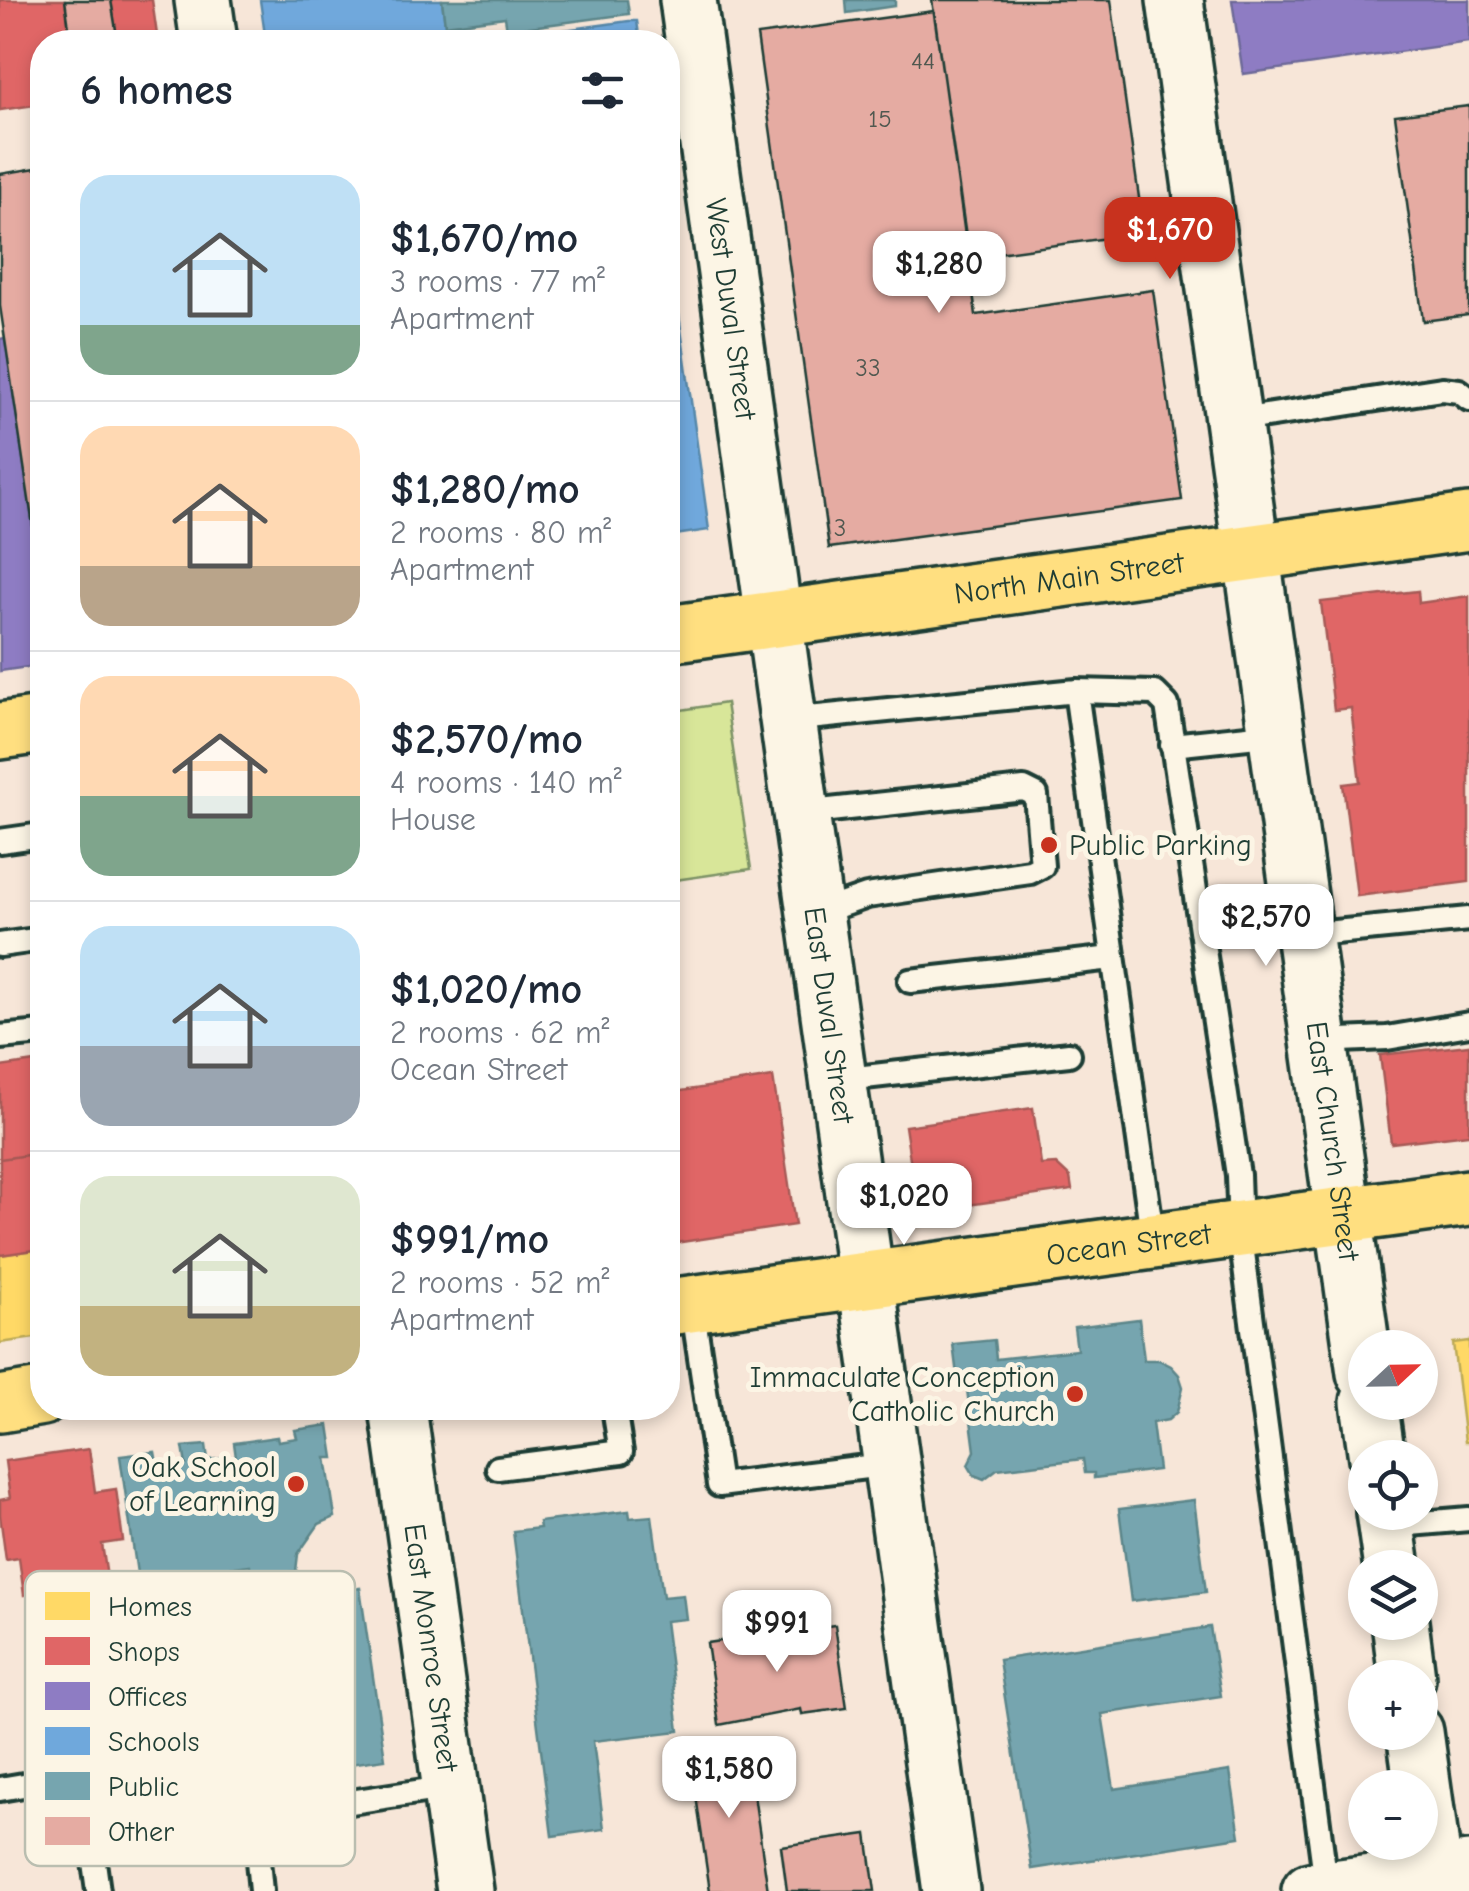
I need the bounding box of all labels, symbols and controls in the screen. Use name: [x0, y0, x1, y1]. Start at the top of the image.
house number: 44: [911, 46, 935, 75]
icon: filters: [575, 63, 630, 118]
text: 6 homes: [80, 66, 233, 115]
house number: 15: [868, 104, 892, 133]
street label: West Duval Street: [698, 196, 764, 424]
pin: $1,670: [1089, 197, 1251, 282]
text: $1,670: [1126, 211, 1214, 248]
text: $1,670/mo: [390, 214, 578, 263]
icon: home: [160, 215, 280, 335]
pin: $1,280: [858, 231, 1020, 316]
text: $1,280: [895, 245, 983, 282]
text: 3 rooms · 77 m²: [390, 263, 605, 300]
text: Apartment: [390, 300, 533, 337]
house number: 33: [855, 353, 881, 382]
text: $1,280/mo: [390, 465, 580, 514]
icon: home: [160, 466, 280, 586]
house number: 3: [834, 513, 846, 542]
text: 2 rooms · 80 m²: [390, 514, 611, 551]
street label: North Main Street: [952, 544, 1188, 611]
text: Apartment: [390, 551, 533, 588]
text: $2,570/mo: [390, 715, 583, 764]
icon: home: [160, 716, 280, 836]
text: 4 rooms · 140 m²: [390, 764, 622, 801]
text: House: [390, 801, 476, 838]
place label: Public Parking: [1069, 828, 1252, 863]
marker: Public Parking: [1038, 834, 1060, 856]
pin: $2,570: [1185, 884, 1347, 969]
text: $2,570: [1220, 898, 1312, 935]
street label: East Duval Street: [797, 905, 862, 1127]
text: $1,020/mo: [390, 965, 582, 1014]
icon: home: [160, 966, 280, 1086]
text: 2 rooms · 62 m²: [390, 1014, 609, 1051]
street label: East Church Street: [1299, 1019, 1367, 1264]
text: Ocean Street: [390, 1051, 567, 1088]
pin: $1,020: [823, 1163, 985, 1248]
text: $1,020: [859, 1177, 949, 1214]
text: $991/mo: [390, 1215, 549, 1264]
icon: home: [160, 1216, 280, 1336]
street label: Ocean Street: [1044, 1216, 1215, 1273]
text: 2 rooms · 52 m²: [390, 1264, 609, 1301]
text: Apartment: [390, 1301, 533, 1338]
north arrow: [1348, 1330, 1438, 1420]
map controls: [1348, 1330, 1438, 1860]
place label: Immaculate Conception Catholic Church: [750, 1360, 1055, 1429]
marker: Immaculate Conception Catholic Church: [1064, 1383, 1086, 1405]
button: locate: [1348, 1440, 1438, 1530]
place label: Oak School of Learning: [129, 1450, 276, 1519]
marker: Oak School of Learning: [285, 1473, 307, 1495]
street label: East Monroe Street: [397, 1522, 466, 1775]
button: layers: [1348, 1550, 1438, 1640]
legend: [25, 1571, 355, 1866]
pin: $991: [718, 1590, 836, 1675]
text: Homes: [108, 1591, 192, 1623]
text: $991: [744, 1604, 810, 1641]
text: Shops: [108, 1636, 180, 1668]
button: +: [1348, 1660, 1438, 1750]
text: Offices: [108, 1681, 187, 1713]
text: Schools: [108, 1726, 199, 1758]
pin: $1,580: [648, 1736, 810, 1821]
text: $1,580: [684, 1750, 774, 1787]
button: −: [1348, 1770, 1438, 1860]
text: Public: [108, 1771, 179, 1803]
text: Other: [108, 1816, 174, 1848]

